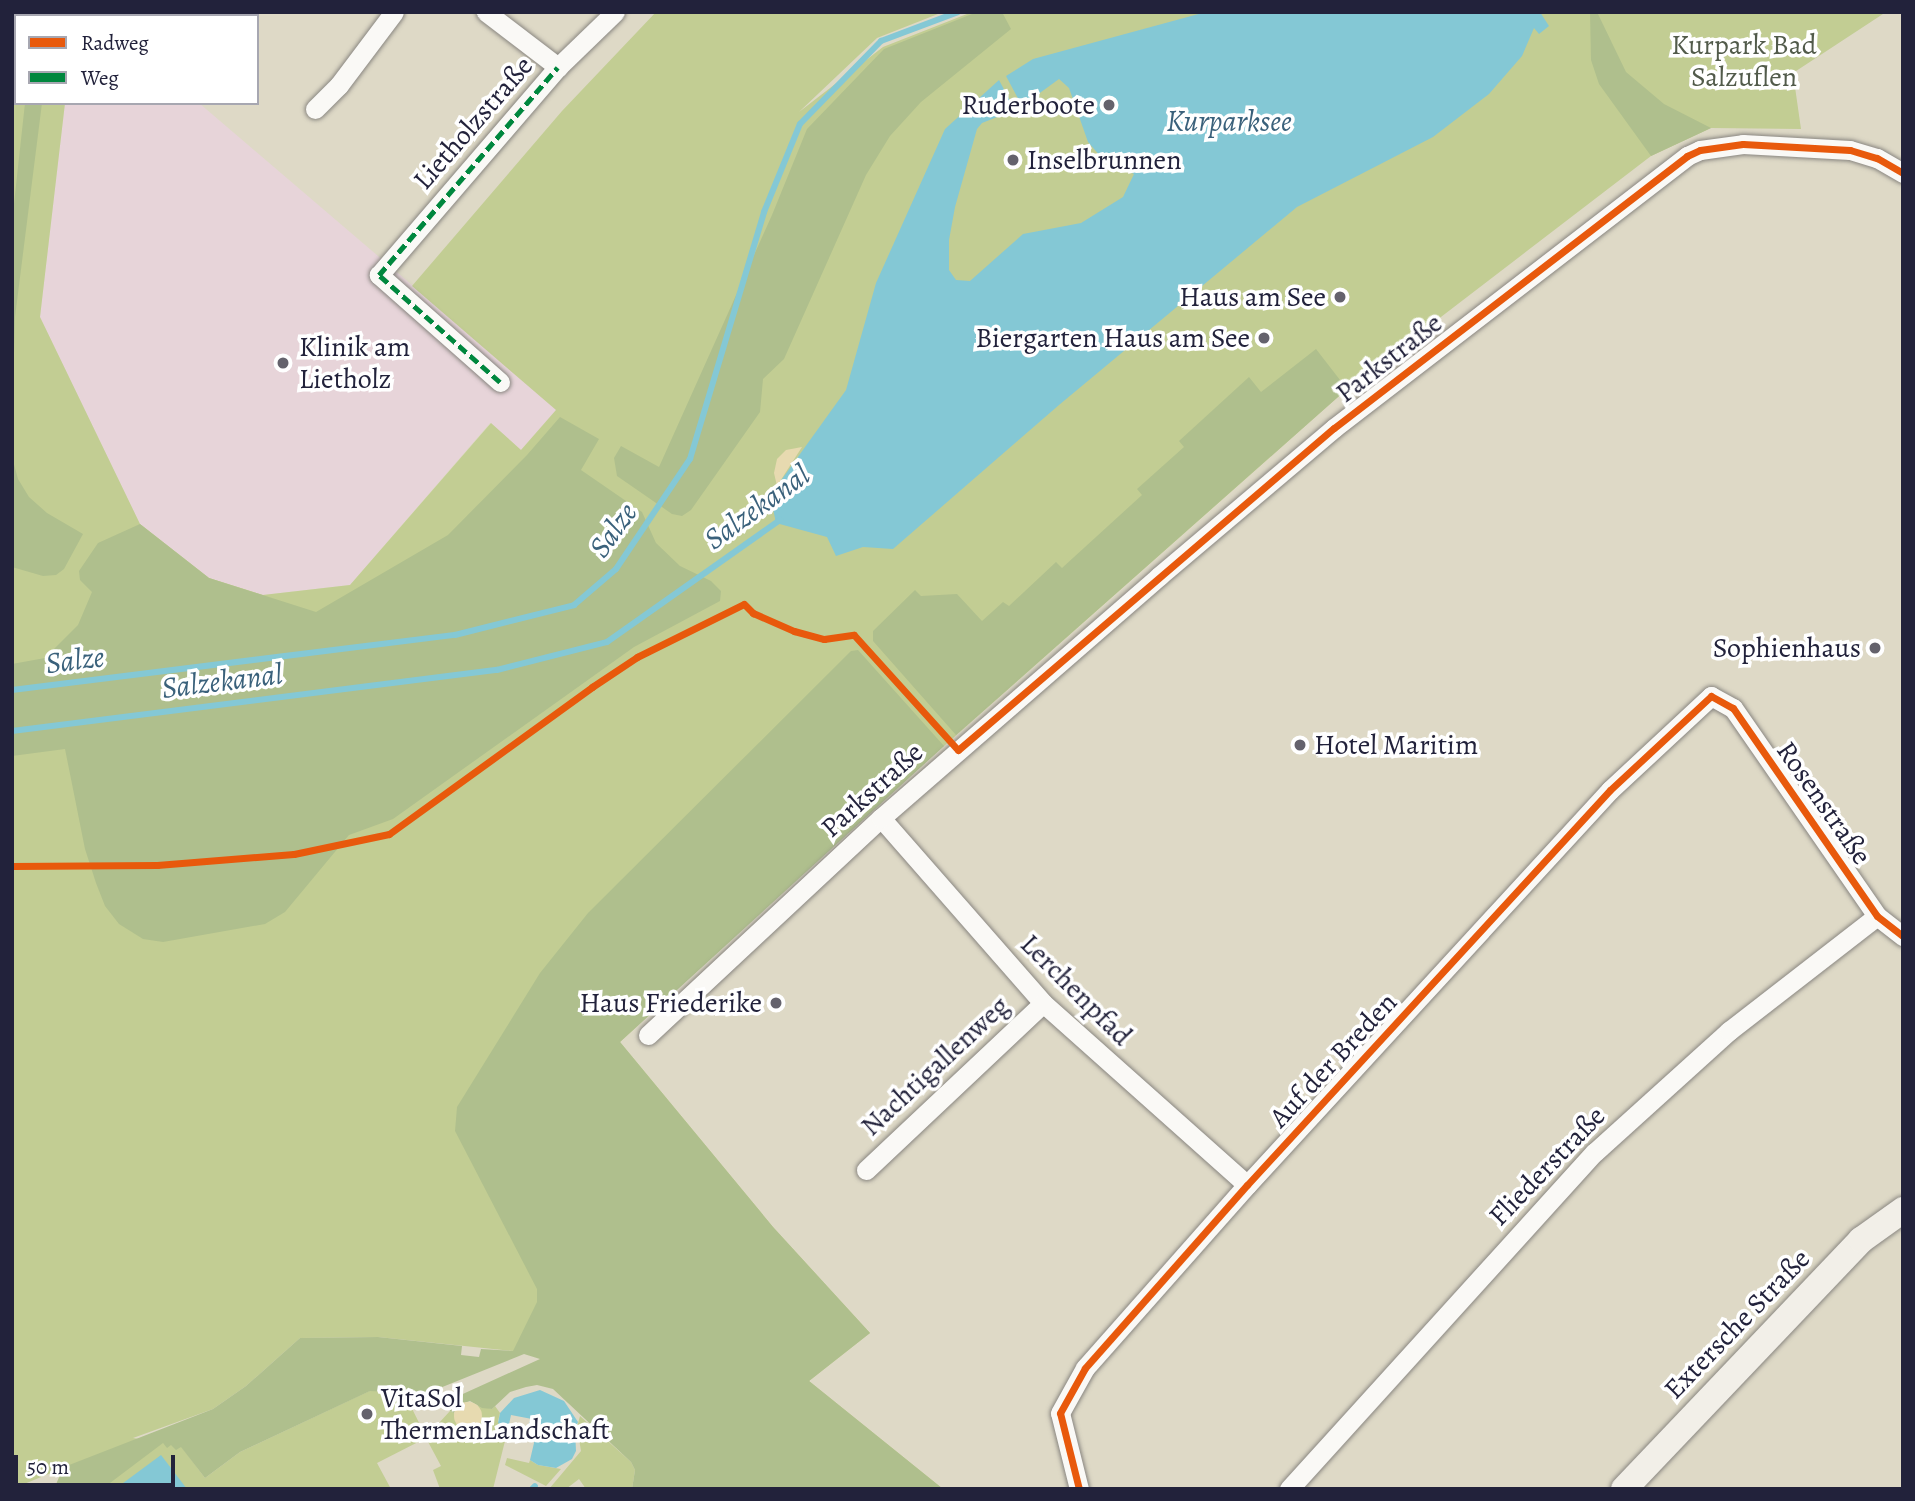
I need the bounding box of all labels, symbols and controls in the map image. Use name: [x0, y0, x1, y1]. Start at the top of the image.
legend: [14, 14, 259, 105]
park label: Kurpark Bad Salzuflen: [1671, 28, 1817, 94]
text: Radweg: [81, 29, 149, 57]
street label: Lietholzstraße: [406, 50, 540, 196]
text: Weg: [81, 64, 119, 92]
place label: Ruderboote: [961, 88, 1095, 122]
marker: Ruderboote: [1101, 97, 1117, 113]
water label: Kurparksee: [1166, 103, 1292, 139]
place label: Inselbrunnen: [1027, 143, 1181, 177]
marker: Inselbrunnen: [1005, 152, 1021, 168]
place label: Haus am See: [1179, 280, 1326, 314]
marker: Haus am See: [1332, 289, 1348, 305]
street label: Parkstraße: [1329, 306, 1449, 410]
place label: Biergarten Haus am See: [975, 321, 1250, 355]
place label: Klinik am Lietholz: [299, 330, 410, 396]
marker: Biergarten Haus am See: [1256, 330, 1272, 346]
marker: Klinik am Lietholz: [273, 353, 293, 373]
water label: Salzekanal: [697, 457, 817, 557]
water label: Salze: [581, 496, 645, 564]
place label: Sophienhaus: [1713, 631, 1861, 665]
water label: Salze: [44, 639, 106, 681]
marker: Sophienhaus: [1867, 640, 1883, 656]
water label: Salzekanal: [160, 656, 284, 706]
place label: Hotel Maritim: [1314, 728, 1478, 762]
street label: Parkstraße: [814, 735, 930, 845]
street label: Rosenstraße: [1769, 735, 1879, 871]
marker: Hotel Maritim: [1292, 737, 1308, 753]
street label: Lerchenpfad: [1013, 927, 1139, 1053]
place label: Haus Friederike: [579, 986, 762, 1020]
street label: Auf der Breden: [1262, 986, 1404, 1134]
street label: Nachtigallenweg: [854, 989, 1016, 1143]
marker: Haus Friederike: [768, 995, 784, 1011]
street label: Fliederstraße: [1482, 1099, 1612, 1233]
street label: Extersche Straße: [1657, 1242, 1817, 1406]
place label: VitaSol ThermenLandschaft: [381, 1381, 610, 1447]
marker: VitaSol ThermenLandschaft: [359, 1406, 375, 1422]
scale bar: [18, 1442, 178, 1486]
text: 50 m: [27, 1453, 69, 1481]

